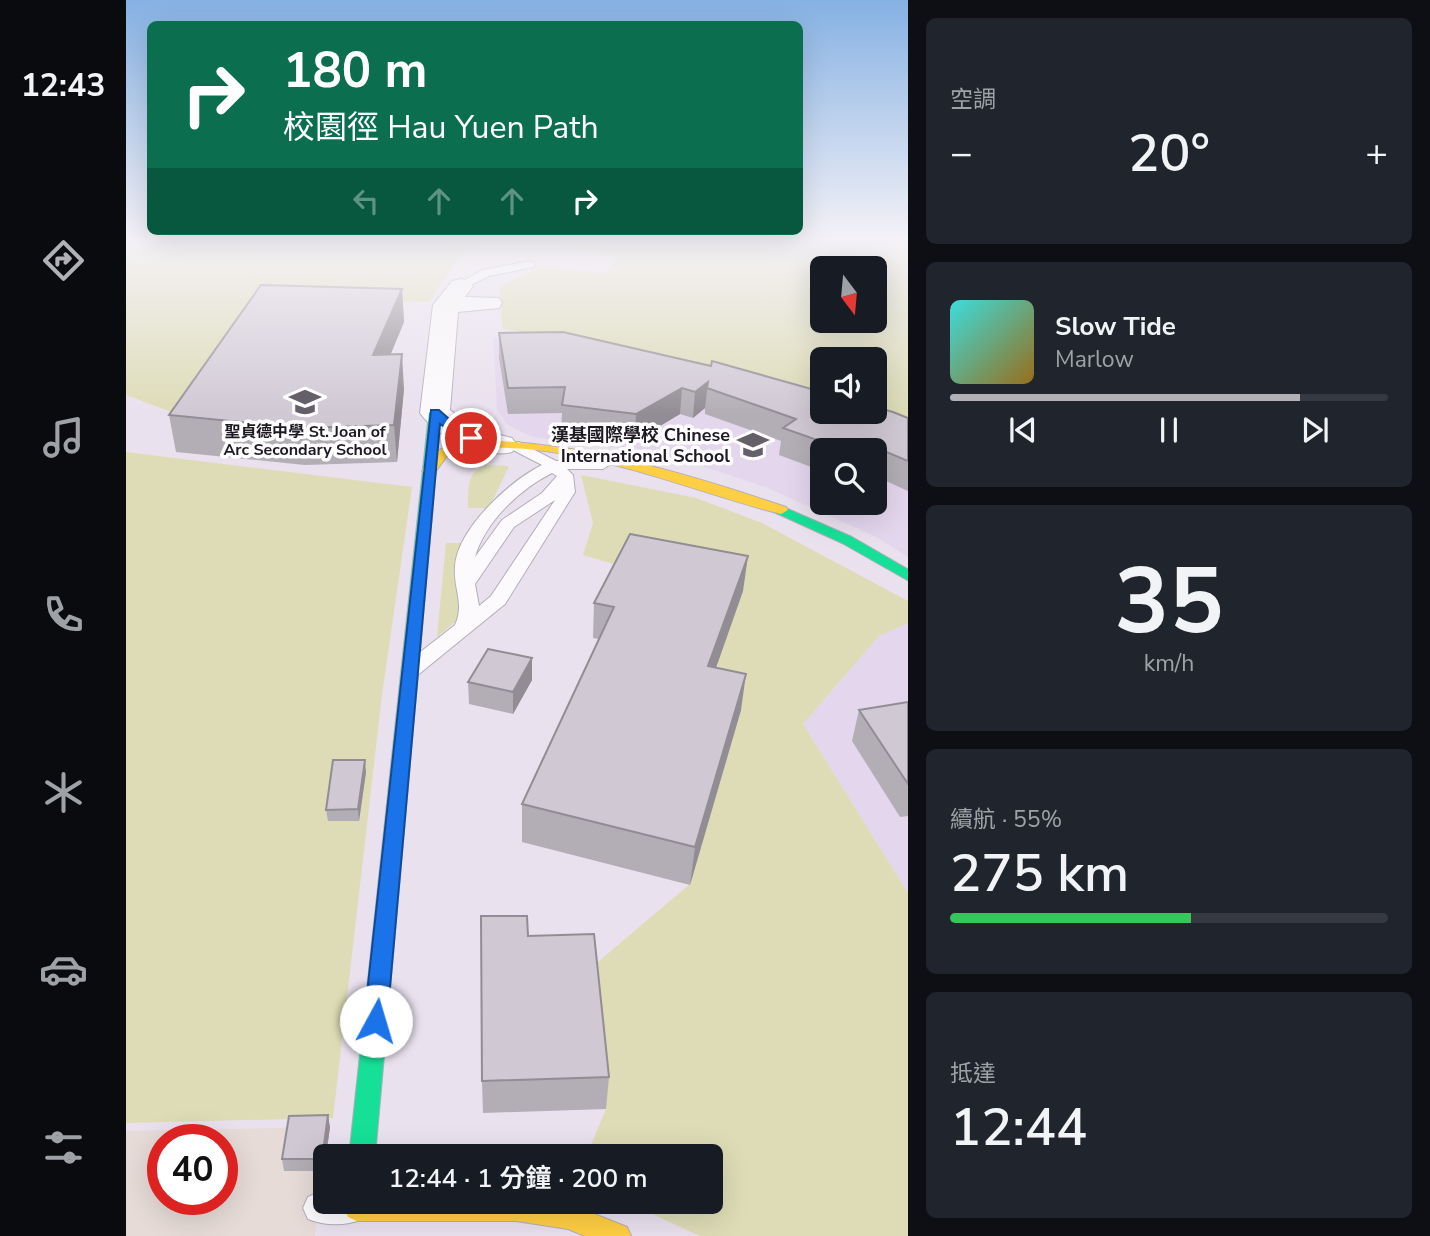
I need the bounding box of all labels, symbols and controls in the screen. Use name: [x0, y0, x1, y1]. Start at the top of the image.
text: 180 m: [283, 37, 427, 104]
icon: right: [168, 49, 259, 140]
text: 12:43: [21, 64, 105, 107]
text: 空調: [950, 84, 996, 115]
text: 校園徑 Hau Yuen Path: [283, 106, 599, 149]
text: 20°: [1128, 118, 1210, 189]
text: −: [950, 128, 973, 179]
text: +: [1365, 128, 1388, 179]
icon: left: [347, 182, 385, 220]
icon: ahead: [420, 182, 458, 220]
icon: ahead: [493, 182, 531, 220]
icon: right: [566, 182, 604, 220]
icon: directions: [39, 236, 88, 285]
north arrow: [810, 256, 887, 332]
map controls: [810, 256, 887, 515]
text: Slow Tide: [1055, 309, 1176, 344]
text: Marlow: [1055, 344, 1134, 375]
button: sound: [810, 347, 887, 424]
school or university icon: 聖貞德中學 St. Joan of Arc Secondary School: [288, 385, 322, 419]
pin: [441, 408, 501, 468]
icon: previous: [1004, 411, 1042, 449]
icon: pause: [1150, 411, 1188, 449]
icon: next: [1296, 411, 1334, 449]
icon: music: [39, 413, 88, 462]
icon: arrive: [452, 419, 490, 457]
place label: 聖貞德中學 St. Joan of Arc Secondary School: [223, 421, 387, 461]
place label: 漢基國際學校 Chinese International School: [551, 423, 730, 468]
school or university icon: 漢基國際學校 Chinese International School: [736, 428, 770, 462]
button: search: [810, 438, 887, 515]
text: 35: [1114, 540, 1224, 664]
icon: phone: [39, 590, 88, 639]
text: km/h: [1144, 648, 1194, 679]
icon: climate: [39, 768, 88, 817]
text: 續航 · 55%: [950, 804, 1062, 835]
text: 275 km: [950, 838, 1129, 909]
icon: car: [39, 945, 88, 994]
position arrow: [339, 984, 413, 1058]
text: 抵達: [950, 1058, 996, 1089]
text: 12:44: [950, 1092, 1087, 1163]
icon: filters: [39, 1123, 88, 1172]
speed limit sign: 40: [147, 1124, 238, 1215]
text: 12:44 · 1 分鐘 · 200 m: [389, 1161, 647, 1196]

